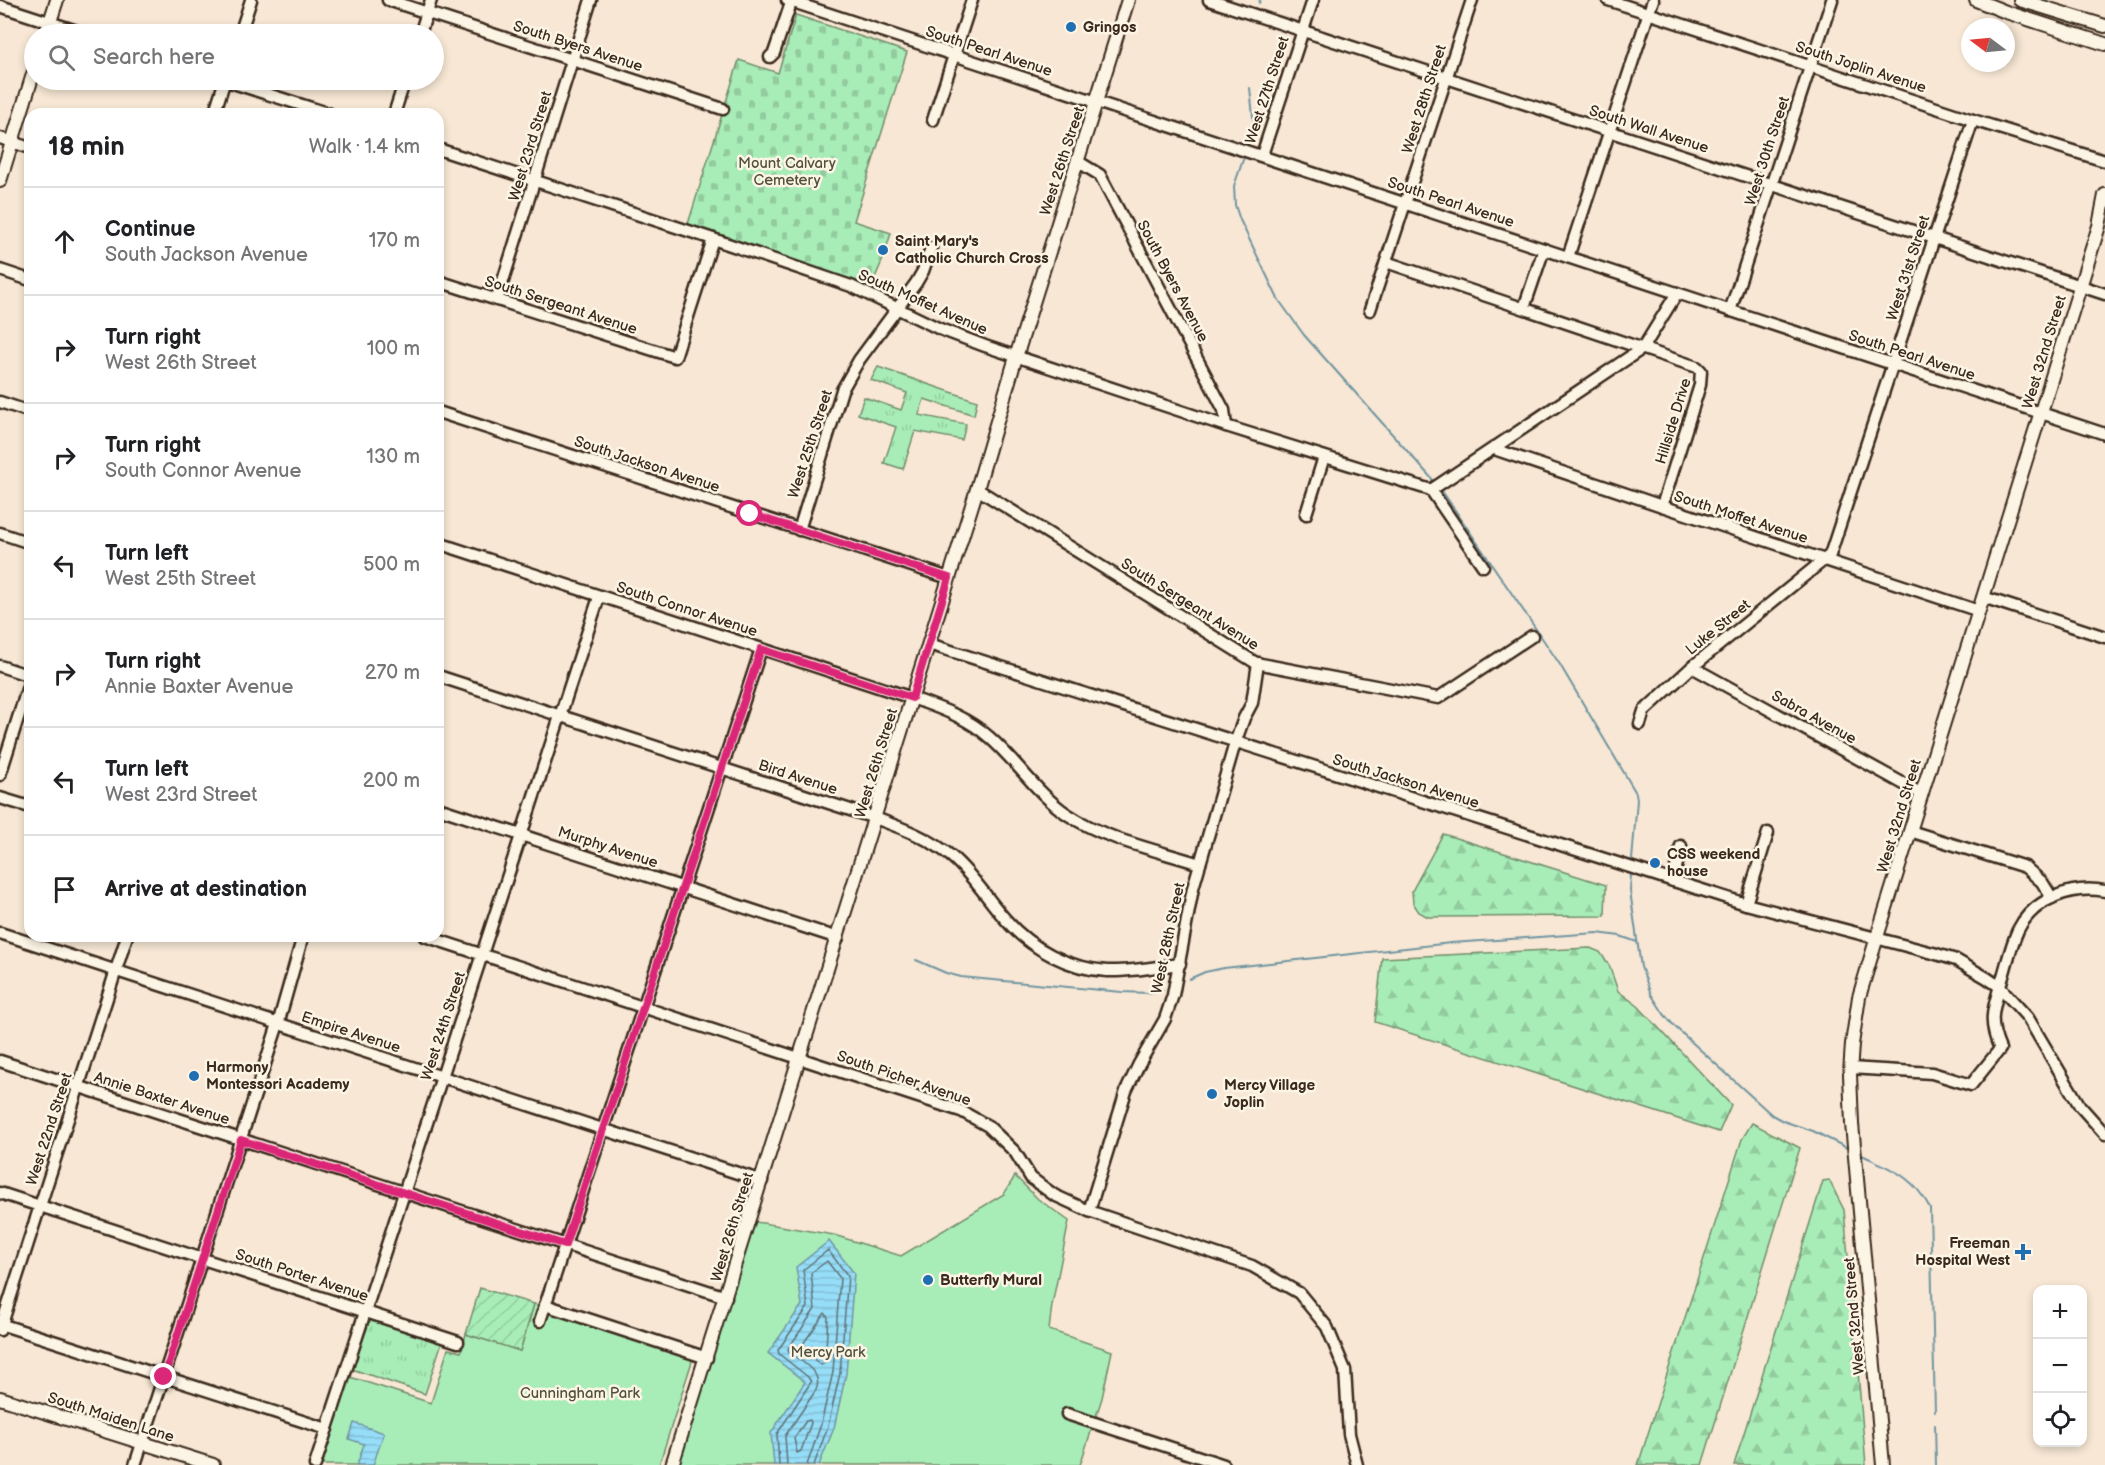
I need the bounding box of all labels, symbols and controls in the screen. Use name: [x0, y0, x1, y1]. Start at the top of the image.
street label: South Byers Avenue: [511, 17, 645, 76]
place label: Gringos: [1083, 18, 1137, 37]
north arrow: [1961, 18, 2015, 72]
marker: Gringos: [1064, 20, 1078, 34]
street label: South Pearl Avenue: [923, 22, 1055, 81]
search box: [24, 24, 444, 90]
street label: West 27th Street: [1241, 34, 1294, 146]
street label: South Joplin Avenue: [1793, 37, 1929, 98]
icon: search: [45, 41, 78, 74]
street label: West 28th Street: [1398, 42, 1451, 156]
text: Search here: [93, 44, 215, 71]
street label: West 23rd Street: [505, 88, 556, 204]
street label: West 30th Street: [1741, 94, 1794, 208]
street label: South Wall Avenue: [1587, 101, 1711, 158]
street label: West 26th Street: [1036, 104, 1089, 218]
text: 18 min: [48, 132, 125, 163]
text: Walk · 1.4 km: [309, 135, 420, 159]
park label: Mount Calvary Cemetery: [738, 154, 836, 190]
street label: South Pearl Avenue: [1385, 173, 1517, 232]
street label: West 31st Street: [1882, 213, 1935, 323]
text: Continue: [105, 216, 195, 243]
street label: South Byers Avenue: [1132, 217, 1213, 345]
icon: ahead: [48, 225, 81, 258]
text: 170 m: [369, 229, 420, 253]
place label: Saint Mary's Catholic Church Cross: [895, 232, 1049, 268]
text: South Jackson Avenue: [105, 243, 308, 267]
marker: Saint Mary's Catholic Church Cross: [876, 243, 890, 257]
street label: South Moffet Avenue: [855, 265, 991, 340]
street label: South Sergeant Avenue: [482, 272, 640, 339]
street label: West 32nd Street: [2018, 293, 2071, 411]
text: Turn right: [105, 324, 201, 351]
street label: South Pearl Avenue: [1846, 326, 1978, 385]
icon: right: [48, 333, 81, 366]
text: 100 m: [367, 337, 420, 361]
text: West 26th Street: [105, 351, 257, 375]
street label: Hillside Drive: [1651, 376, 1696, 466]
street label: West 25th Street: [784, 387, 837, 501]
text: Turn right: [105, 432, 201, 459]
street label: South Jackson Avenue: [572, 432, 722, 497]
icon: right: [48, 441, 81, 474]
text: 130 m: [366, 445, 420, 469]
text: South Connor Avenue: [105, 459, 301, 483]
street label: South Moffet Avenue: [1672, 487, 1810, 548]
route start: [736, 500, 762, 526]
text: Turn left: [105, 540, 189, 567]
icon: left: [48, 549, 81, 582]
text: 500 m: [363, 553, 420, 577]
street label: South Sergeant Avenue: [1117, 554, 1262, 655]
text: West 25th Street: [105, 567, 256, 591]
street label: South Connor Avenue: [614, 578, 760, 641]
street label: Luke Street: [1682, 595, 1755, 659]
text: Turn right: [105, 648, 201, 675]
icon: right: [48, 657, 81, 690]
text: 270 m: [365, 661, 420, 685]
text: Annie Baxter Avenue: [105, 675, 293, 699]
street label: Sabra Avenue: [1768, 686, 1860, 749]
street label: West 26th Street: [851, 706, 902, 820]
street label: South Jackson Avenue: [1330, 750, 1481, 813]
text: Turn left: [105, 756, 189, 783]
street label: Bird Avenue: [756, 756, 840, 799]
street label: West 32nd Street: [1873, 757, 1926, 875]
icon: left: [48, 765, 81, 798]
text: 200 m: [363, 769, 420, 793]
text: West 23rd Street: [105, 783, 257, 807]
street label: Murphy Avenue: [555, 822, 660, 873]
place label: CSS weekend house: [1667, 845, 1760, 881]
marker: CSS weekend house: [1648, 856, 1662, 870]
icon: arrive: [48, 873, 81, 906]
text: Arrive at destination: [105, 876, 307, 903]
street label: West 28th Street: [1147, 880, 1190, 995]
street label: West 24th Street: [417, 969, 470, 1083]
street label: Empire Avenue: [299, 1008, 403, 1057]
street label: South Picher Avenue: [834, 1047, 974, 1110]
place label: Harmony Montessori Academy: [206, 1058, 349, 1094]
street label: Annie Baxter Avenue: [92, 1068, 232, 1129]
marker: Harmony Montessori Academy: [187, 1069, 201, 1083]
street label: West 22nd Street: [22, 1070, 77, 1188]
place label: Mercy Village Joplin: [1224, 1076, 1316, 1112]
marker: Mercy Village Joplin: [1205, 1087, 1219, 1101]
street label: West 26th Street: [707, 1170, 758, 1284]
place label: Freeman Hospital West: [1915, 1234, 2010, 1270]
marker: Freeman Hospital West: [2014, 1243, 2032, 1261]
street label: South Porter Avenue: [233, 1245, 371, 1306]
street label: West 32nd Street: [1840, 1256, 1869, 1375]
place label: Butterfly Mural: [940, 1271, 1042, 1290]
marker: Butterfly Mural: [921, 1273, 935, 1287]
map controls: [2033, 1285, 2087, 1447]
button: +: [2033, 1285, 2087, 1339]
button: −: [2033, 1339, 2087, 1393]
park label: Mercy Park: [791, 1343, 866, 1362]
route end: [150, 1363, 176, 1389]
park label: Cunningham Park: [520, 1384, 641, 1403]
street label: South Maiden Lane: [45, 1388, 177, 1447]
button: locate: [2033, 1393, 2087, 1447]

